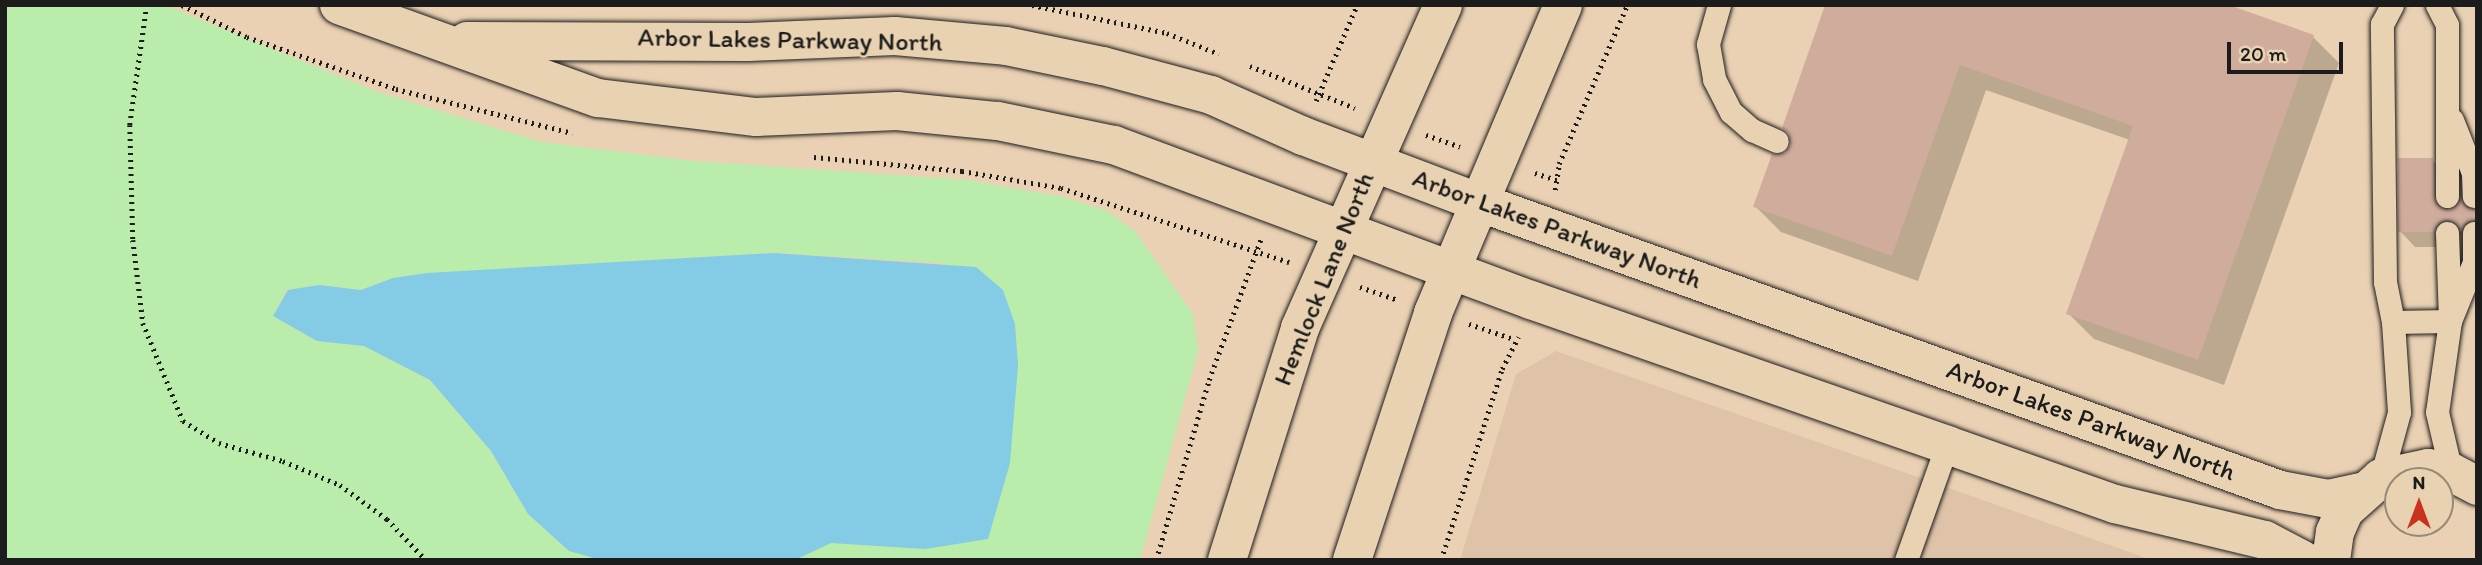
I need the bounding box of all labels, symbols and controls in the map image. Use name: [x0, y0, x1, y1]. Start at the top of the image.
street label: Arbor Lakes Parkway North: [638, 22, 942, 58]
scale bar: [2230, 28, 2346, 72]
text: 20 m: [2240, 41, 2286, 66]
street label: Arbor Lakes Parkway North: [1409, 162, 1705, 296]
street label: Hemlock Lane North: [1267, 167, 1381, 391]
street label: Arbor Lakes Parkway North: [1943, 354, 2239, 488]
north arrow: [2384, 467, 2454, 537]
text: N: [2413, 471, 2425, 494]

